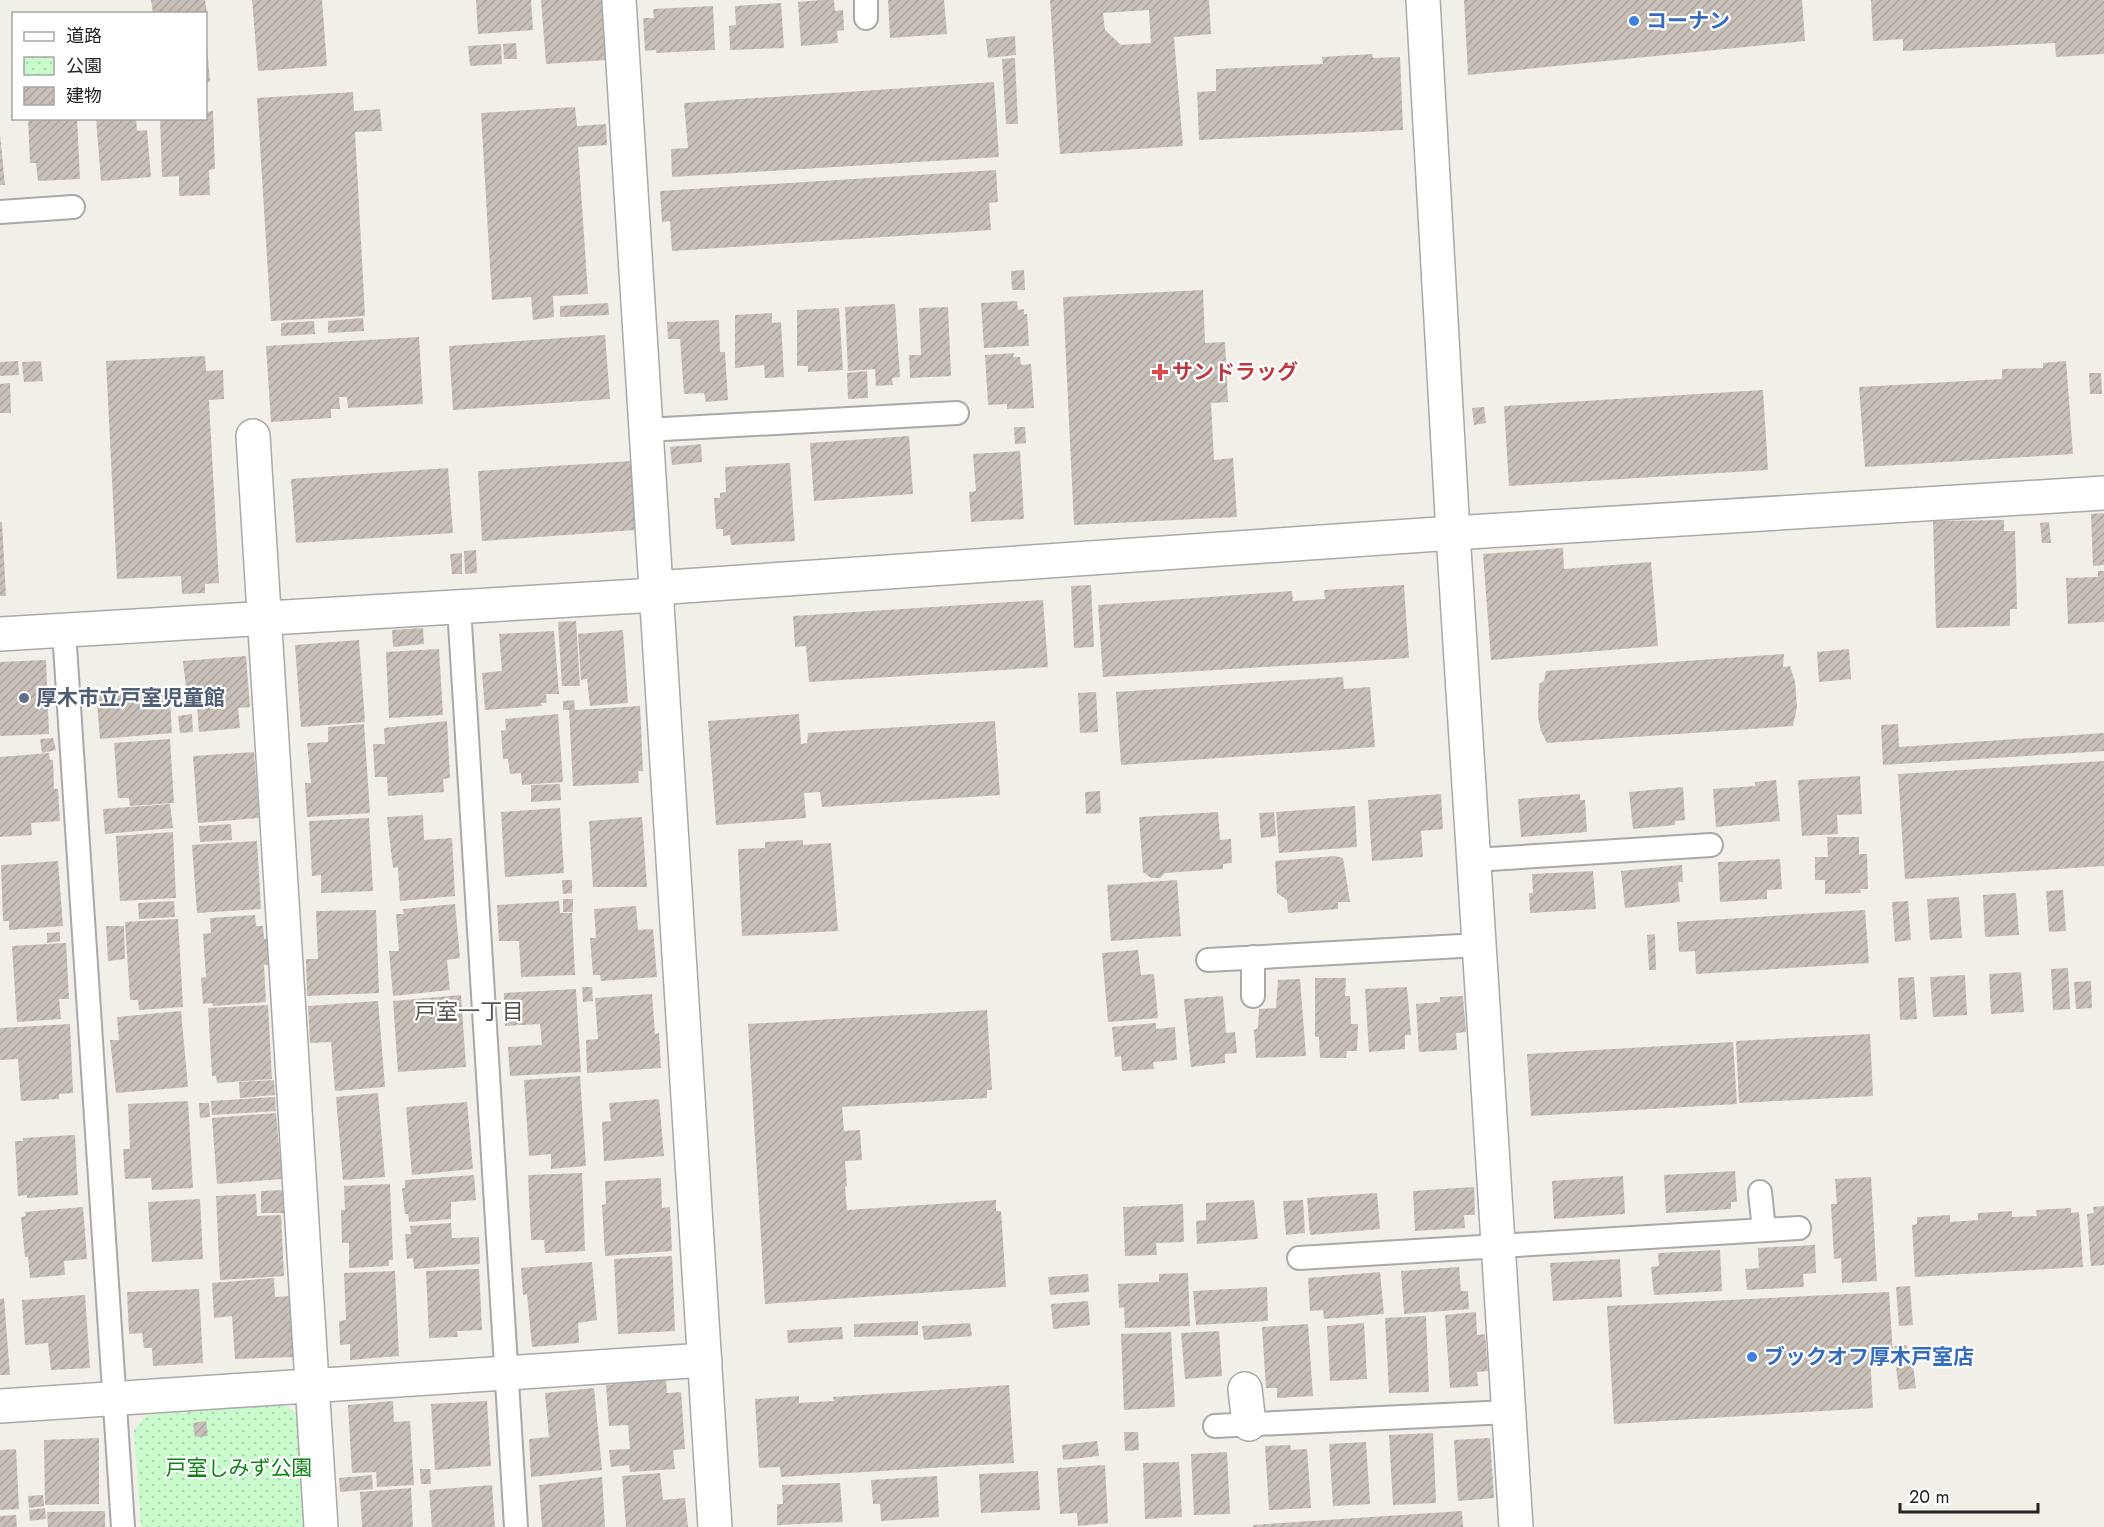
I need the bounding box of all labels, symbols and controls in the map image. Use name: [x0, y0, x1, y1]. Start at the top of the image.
place label: コーナン: [1646, 6, 1730, 36]
legend: [12, 12, 207, 120]
marker: コーナン: [1627, 14, 1641, 28]
text: 道路: [66, 23, 102, 49]
text: 公園: [66, 53, 102, 79]
text: 建物: [66, 83, 102, 109]
place label: サンドラッグ: [1172, 357, 1298, 387]
marker: サンドラッグ: [1153, 365, 1167, 379]
place label: 厚木市立戸室児童館: [36, 683, 225, 713]
marker: 厚木市立戸室児童館: [17, 691, 31, 705]
district label: 戸室一丁目: [414, 995, 524, 1027]
place label: ブックオフ厚木戸室店: [1764, 1342, 1974, 1372]
marker: ブックオフ厚木戸室店: [1745, 1350, 1759, 1364]
park label: 戸室しみず公園: [166, 1453, 313, 1483]
scale bar: [1900, 1476, 2038, 1514]
text: 20 m: [1909, 1484, 1949, 1510]

